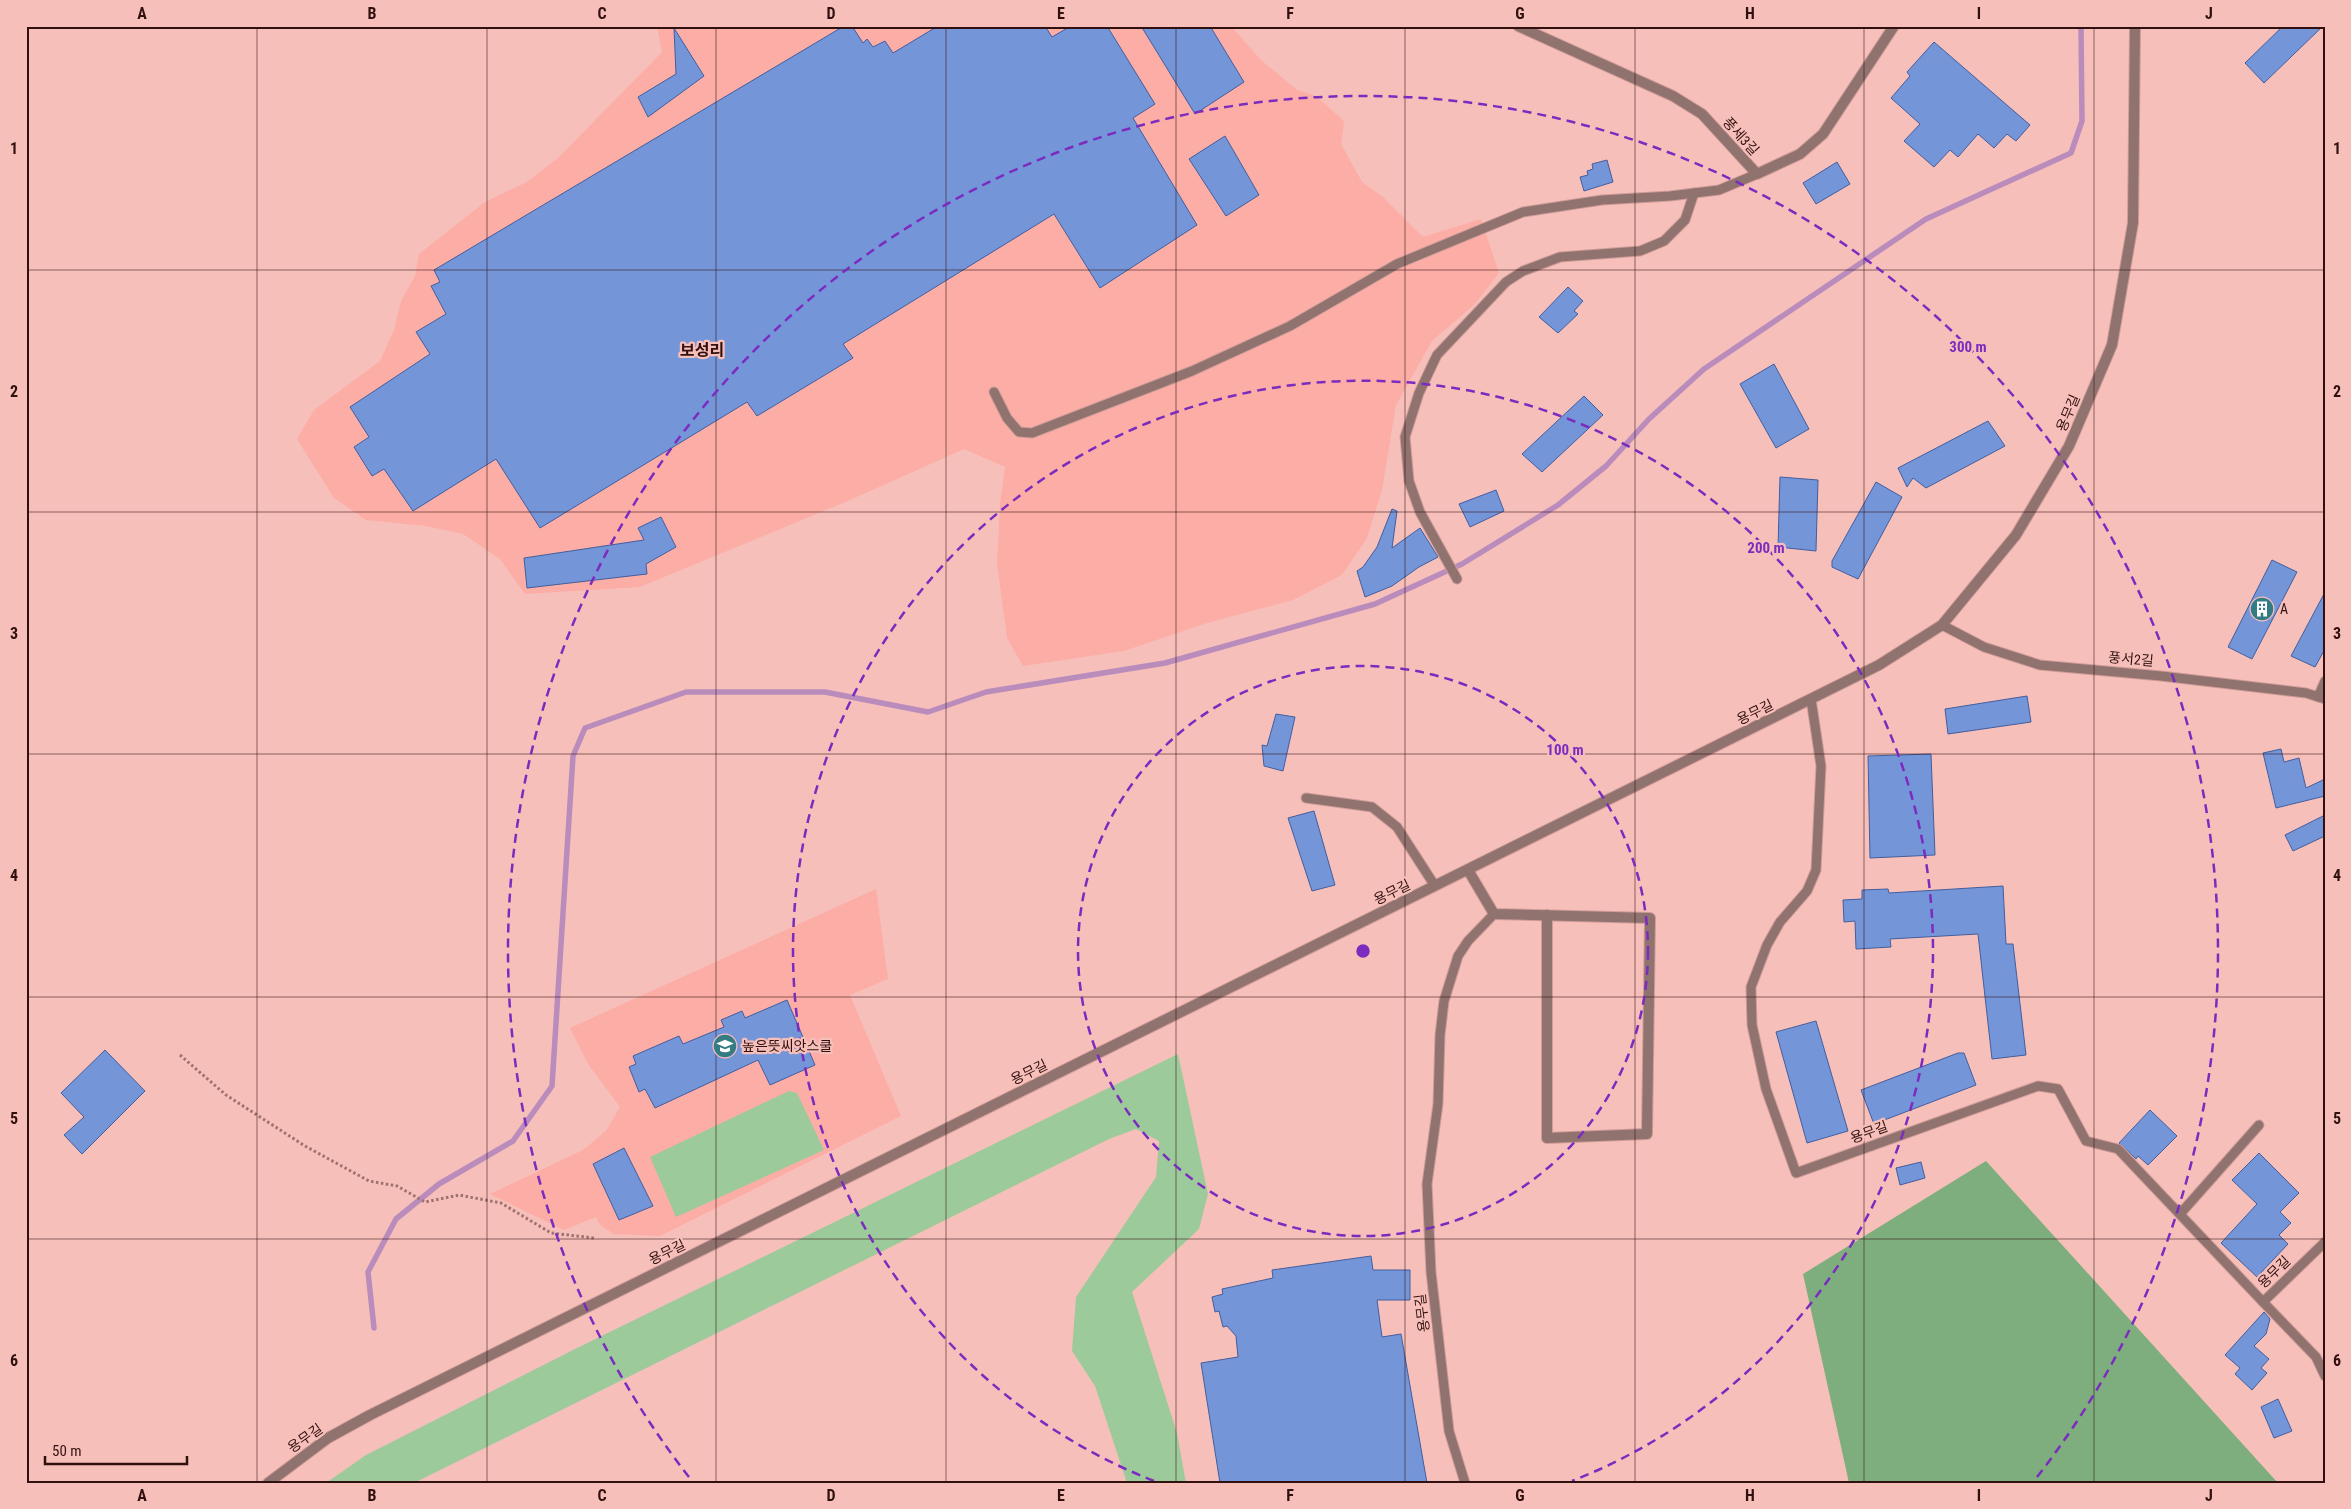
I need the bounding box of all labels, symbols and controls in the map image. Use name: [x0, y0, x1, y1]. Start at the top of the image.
text: A: [137, 4, 147, 23]
text: B: [368, 4, 377, 23]
text: C: [597, 4, 607, 23]
text: D: [826, 4, 836, 23]
text: E: [1057, 4, 1065, 23]
text: F: [1286, 4, 1294, 23]
text: G: [1515, 4, 1525, 23]
text: H: [1745, 4, 1755, 23]
text: I: [1977, 4, 1981, 23]
text: J: [2205, 4, 2213, 23]
street label: 풍세3길: [1720, 114, 1762, 158]
text: 1: [10, 139, 18, 158]
text: 1: [2333, 139, 2341, 158]
text: 300 m: [1949, 338, 1987, 356]
district label: 보성리: [680, 341, 724, 360]
text: 2: [10, 382, 18, 401]
text: 2: [2333, 382, 2341, 401]
street label: 용무길: [2053, 392, 2083, 434]
text: 200 m: [1747, 539, 1785, 557]
building icon: A: [2249, 596, 2275, 622]
place label: A: [2280, 601, 2288, 617]
text: 3: [10, 624, 18, 643]
text: 3: [2333, 624, 2341, 643]
street label: 풍서2길: [2108, 649, 2154, 669]
street label: 용무길: [1734, 696, 1776, 728]
text: 100 m: [1546, 741, 1584, 759]
text: 4: [10, 866, 18, 885]
text: 4: [2333, 866, 2341, 885]
street label: 용무길: [1371, 876, 1413, 908]
centre of rings: [1354, 942, 1372, 960]
school or university icon: 높은뜻씨앗스쿨: [712, 1033, 738, 1059]
place label: 높은뜻씨앗스쿨: [742, 1038, 832, 1054]
street label: 용무길: [1008, 1056, 1050, 1088]
text: 5: [10, 1109, 18, 1128]
text: 5: [2333, 1109, 2341, 1128]
street label: 용무길: [1848, 1118, 1890, 1146]
street label: 용무길: [646, 1236, 688, 1268]
street label: 용무길: [2255, 1253, 2293, 1291]
street label: 용무길: [1412, 1293, 1432, 1333]
text: 6: [10, 1351, 18, 1370]
text: 6: [2333, 1351, 2341, 1370]
street label: 용무길: [285, 1420, 325, 1456]
scale bar: [45, 1434, 188, 1466]
text: 50 m: [52, 1442, 82, 1460]
text: A: [137, 1486, 147, 1505]
text: B: [368, 1486, 377, 1505]
text: C: [597, 1486, 607, 1505]
text: D: [826, 1486, 836, 1505]
text: E: [1057, 1486, 1065, 1505]
text: F: [1286, 1486, 1294, 1505]
text: G: [1515, 1486, 1525, 1505]
text: H: [1745, 1486, 1755, 1505]
text: I: [1977, 1486, 1981, 1505]
text: J: [2205, 1486, 2213, 1505]

